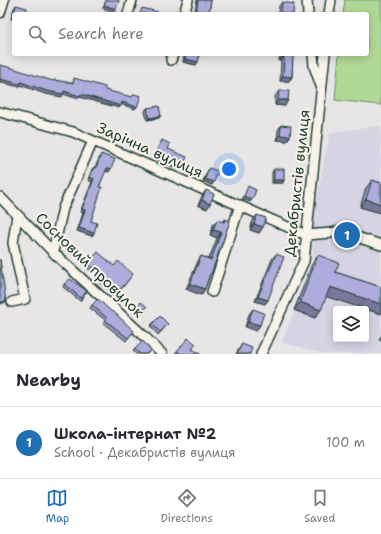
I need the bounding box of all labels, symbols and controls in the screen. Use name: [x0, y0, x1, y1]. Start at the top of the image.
search box: [12, 12, 369, 56]
icon: search: [26, 23, 48, 45]
text: Search here: [58, 24, 144, 44]
street label: Декабристів вулиця: [279, 108, 315, 258]
street label: Зарічна вулиця: [94, 118, 206, 182]
your location: [219, 159, 239, 179]
street label: Сосновий провулок: [31, 208, 149, 322]
pin: 1: [334, 220, 360, 250]
map controls: [333, 306, 369, 342]
button: layers: [333, 306, 369, 342]
text: Nearby: [16, 369, 81, 391]
text: Школа-інтернат №2: [54, 424, 216, 444]
text: 1: [26, 434, 32, 451]
text: 100 m: [326, 434, 365, 451]
text: School · Декабристів вулиця: [54, 444, 235, 461]
tab: Map: [46, 487, 69, 526]
tab: Directions: [160, 487, 213, 526]
tab: Saved: [304, 487, 335, 526]

